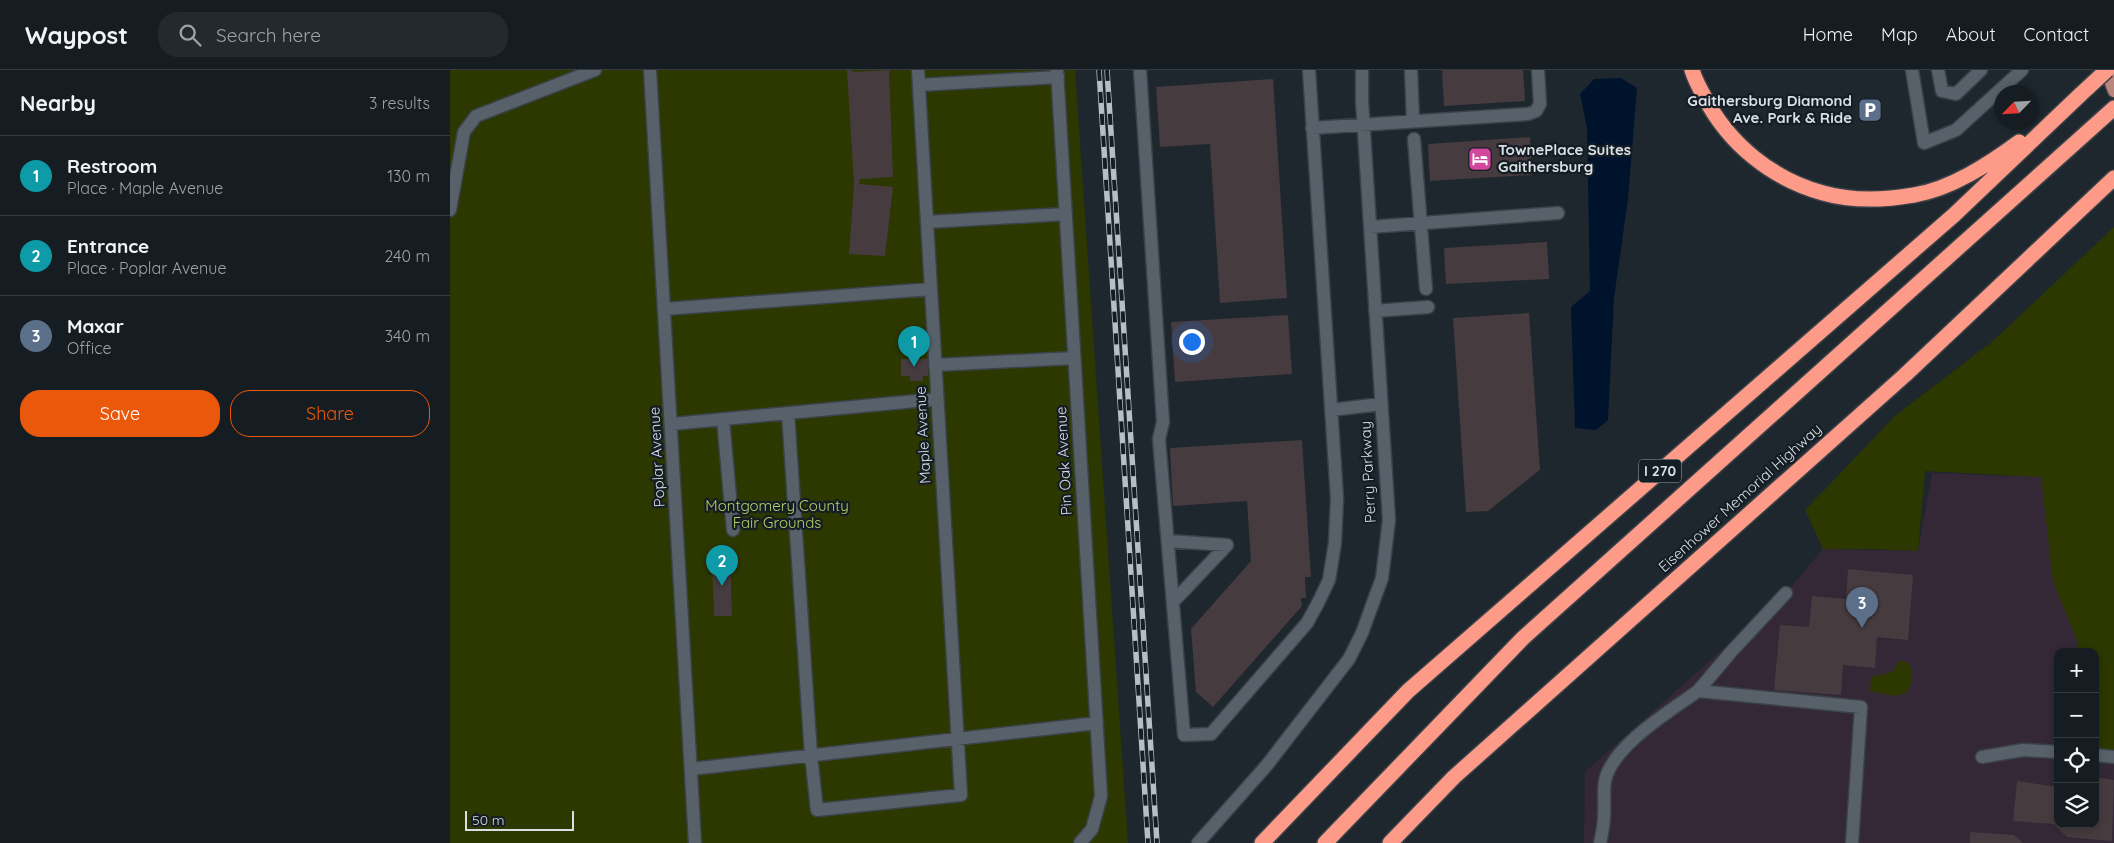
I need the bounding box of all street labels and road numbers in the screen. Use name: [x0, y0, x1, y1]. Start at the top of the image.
street label: Maple Avenue: [910, 386, 935, 484]
street label: Poplar Avenue: [644, 406, 669, 508]
street label: Pin Oak Avenue: [1051, 406, 1076, 516]
street label: Eisenhower Memorial Highway: [1654, 419, 1825, 576]
street label: Perry Parkway: [1355, 421, 1380, 524]
road number: I 270: [1639, 460, 1681, 482]

